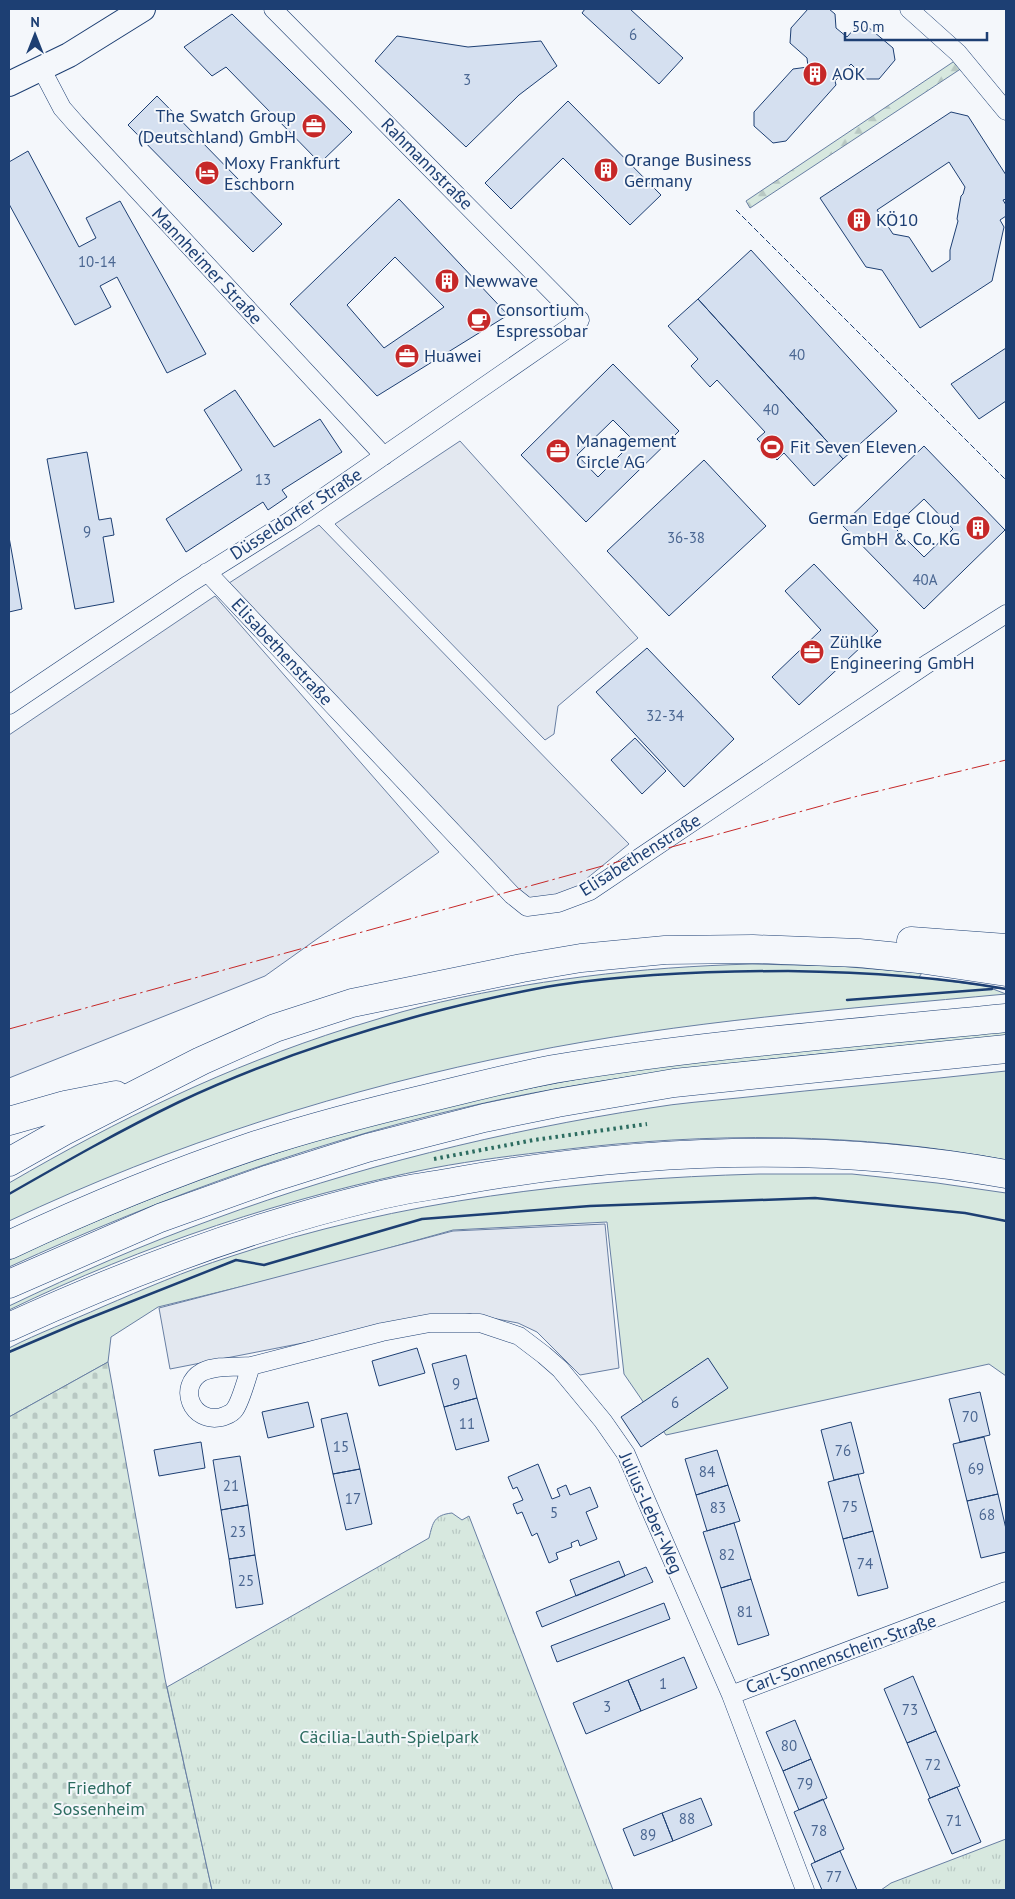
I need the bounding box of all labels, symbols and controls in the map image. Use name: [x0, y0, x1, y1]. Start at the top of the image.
north arrow: [10, 10, 60, 60]
scale bar: [845, 10, 988, 42]
text: N: [30, 13, 40, 31]
text: 50 m: [852, 17, 885, 36]
house number: 6: [629, 25, 637, 44]
building icon: AOK: [802, 61, 828, 87]
place label: AOK: [832, 62, 865, 85]
house number: 3: [463, 70, 471, 89]
place label: The Swatch Group (Deutschland) GmbH: [138, 104, 296, 148]
office icon: The Swatch Group (Deutschland) GmbH: [301, 113, 327, 139]
street label: Rahmannstraße: [376, 113, 478, 215]
place label: Orange Business Germany: [624, 148, 752, 192]
place label: Moxy Frankfurt Eschborn: [224, 151, 340, 195]
building icon: Orange Business Germany: [593, 157, 619, 183]
hotel icon: Moxy Frankfurt Eschborn: [194, 160, 220, 186]
street label: Mannheimer Straße: [147, 202, 268, 329]
building icon: KÖ10: [846, 207, 872, 233]
place label: KÖ10: [876, 208, 918, 231]
house number: 10-14: [78, 252, 116, 271]
building icon: Newwave: [434, 268, 460, 294]
place label: Newwave: [464, 269, 538, 292]
place label: Consortium Espressobar: [496, 298, 588, 342]
cafe icon: Consortium Espressobar: [466, 307, 492, 333]
office icon: Huawei: [394, 343, 420, 369]
place label: Huawei: [424, 344, 482, 367]
house number: 40: [789, 345, 805, 364]
house number: 40: [763, 400, 779, 419]
place label: Management Circle AG: [576, 429, 676, 473]
sports icon: Fit Seven Eleven: [759, 434, 785, 460]
place label: Fit Seven Eleven: [790, 435, 917, 458]
office icon: Management Circle AG: [545, 438, 571, 464]
street label: Düsseldorfer Straße: [225, 462, 366, 565]
house number: 13: [255, 470, 271, 489]
place label: German Edge Cloud GmbH & Co. KG: [808, 506, 960, 550]
building icon: German Edge Cloud GmbH & Co. KG: [965, 515, 991, 541]
house number: 9: [83, 522, 91, 541]
house number: 36-38: [667, 528, 705, 547]
house number: 40A: [912, 570, 938, 589]
street label: Elisabethenstraße: [227, 593, 338, 710]
place label: Zühlke Engineering GmbH: [830, 630, 975, 674]
office icon: Zühlke Engineering GmbH: [799, 639, 825, 665]
house number: 32-34: [646, 706, 684, 725]
street label: Elisabethenstraße: [575, 808, 705, 901]
house number: 9: [452, 1374, 460, 1393]
house number: 6: [671, 1393, 679, 1412]
house number: 70: [962, 1407, 978, 1426]
house number: 11: [459, 1414, 475, 1433]
house number: 15: [333, 1437, 349, 1456]
house number: 76: [835, 1441, 851, 1460]
street label: Julius-Leber-Weg: [614, 1448, 688, 1577]
house number: 69: [968, 1459, 984, 1478]
house number: 84: [699, 1462, 715, 1481]
house number: 21: [223, 1476, 239, 1495]
house number: 17: [345, 1489, 361, 1508]
house number: 75: [842, 1497, 858, 1516]
house number: 83: [710, 1498, 726, 1517]
house number: 5: [550, 1503, 558, 1522]
house number: 68: [979, 1505, 995, 1524]
house number: 23: [230, 1522, 246, 1541]
house number: 82: [719, 1545, 735, 1564]
house number: 74: [857, 1554, 873, 1573]
house number: 25: [238, 1571, 254, 1590]
house number: 81: [737, 1602, 753, 1621]
street label: Carl-Sonnenschein-Straße: [742, 1608, 939, 1699]
house number: 1: [659, 1674, 667, 1693]
house number: 3: [603, 1697, 611, 1716]
house number: 73: [902, 1700, 918, 1719]
park label: Cäcilia-Lauth-Spielpark: [299, 1725, 479, 1748]
house number: 80: [781, 1736, 797, 1755]
house number: 72: [925, 1755, 941, 1774]
house number: 79: [797, 1774, 813, 1793]
park label: Friedhof Sossenheim: [53, 1776, 145, 1820]
house number: 88: [679, 1809, 695, 1828]
house number: 71: [946, 1811, 962, 1830]
house number: 78: [811, 1821, 827, 1840]
house number: 89: [640, 1825, 656, 1844]
house number: 77: [826, 1867, 842, 1886]

